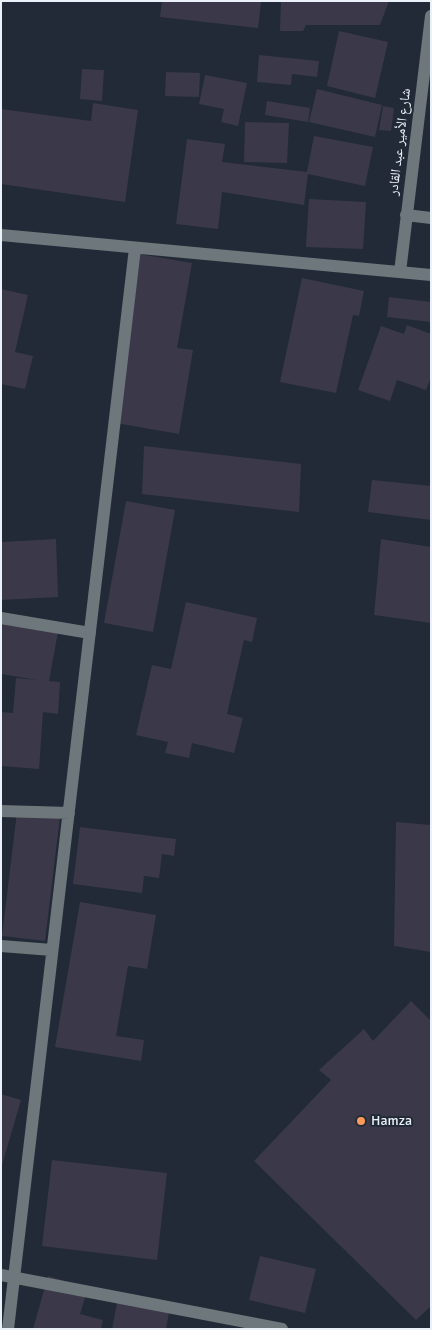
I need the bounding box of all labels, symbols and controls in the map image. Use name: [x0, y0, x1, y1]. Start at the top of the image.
street label: شارع الأمير عبد القادر: [385, 87, 415, 197]
place label: Hamza: [371, 1113, 412, 1129]
marker: Hamza: [355, 1115, 367, 1127]

